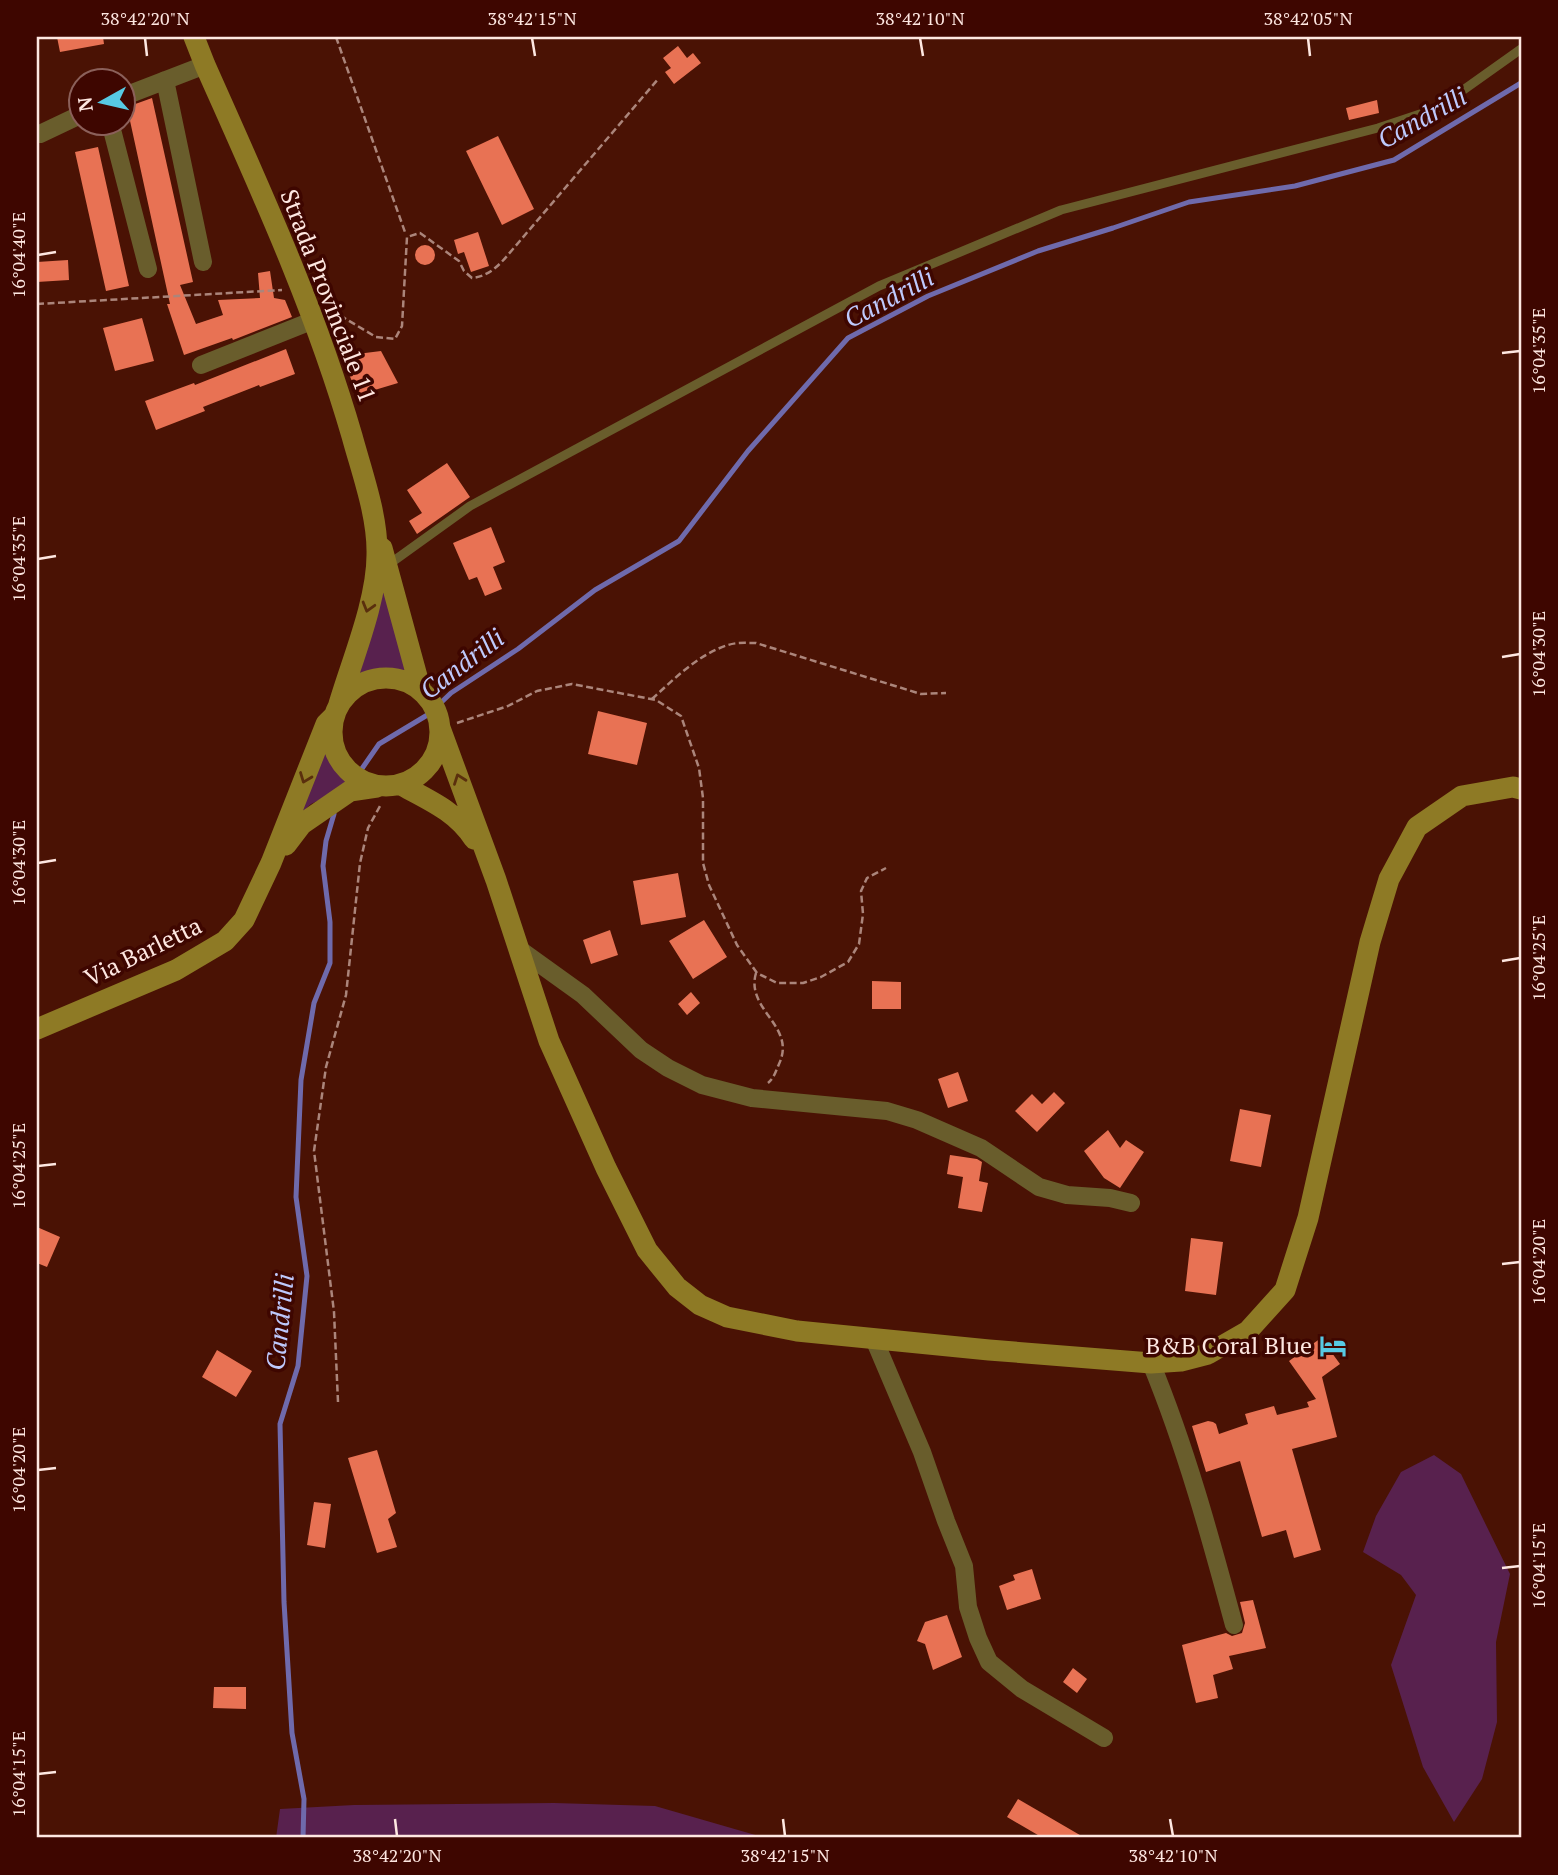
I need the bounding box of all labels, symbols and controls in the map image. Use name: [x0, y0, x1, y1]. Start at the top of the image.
text: 38°42'20"N: [100, 6, 190, 30]
text: 38°42'15"N: [487, 6, 577, 30]
text: 38°42'10"N: [875, 6, 965, 30]
text: 38°42'05"N: [1263, 6, 1353, 30]
north arrow: [66, 66, 136, 136]
water label: Candrilli: [1371, 79, 1472, 156]
text: N: [71, 95, 98, 113]
street label: Strada Provinciale 11: [274, 185, 384, 407]
text: 16°04'40"E: [6, 212, 30, 298]
water label: Candrilli: [838, 259, 939, 335]
text: 16°04'35"E: [1526, 308, 1550, 394]
text: 16°04'35"E: [6, 516, 30, 602]
one-way arrow: [361, 601, 376, 613]
text: 16°04'30"E: [1526, 611, 1550, 697]
water label: Candrilli: [412, 620, 510, 706]
one-way arrow: [299, 771, 313, 783]
one-way arrow: [453, 773, 467, 785]
text: 16°04'30"E: [6, 820, 30, 906]
street label: Via Barletta: [79, 909, 207, 993]
text: 16°04'25"E: [1526, 915, 1550, 1001]
text: 16°04'25"E: [6, 1123, 30, 1209]
text: 16°04'20"E: [1526, 1219, 1550, 1305]
water label: Candrilli: [257, 1272, 301, 1372]
place label: B&B Coral Blue: [1145, 1329, 1312, 1361]
hotel icon: B&B Coral Blue: [1318, 1331, 1348, 1361]
text: 16°04'20"E: [6, 1427, 30, 1513]
text: 16°04'15"E: [1526, 1523, 1550, 1609]
text: 16°04'15"E: [6, 1731, 30, 1817]
text: 38°42'20"N: [352, 1843, 442, 1867]
text: 38°42'15"N: [740, 1843, 830, 1867]
text: 38°42'10"N: [1128, 1843, 1218, 1867]

